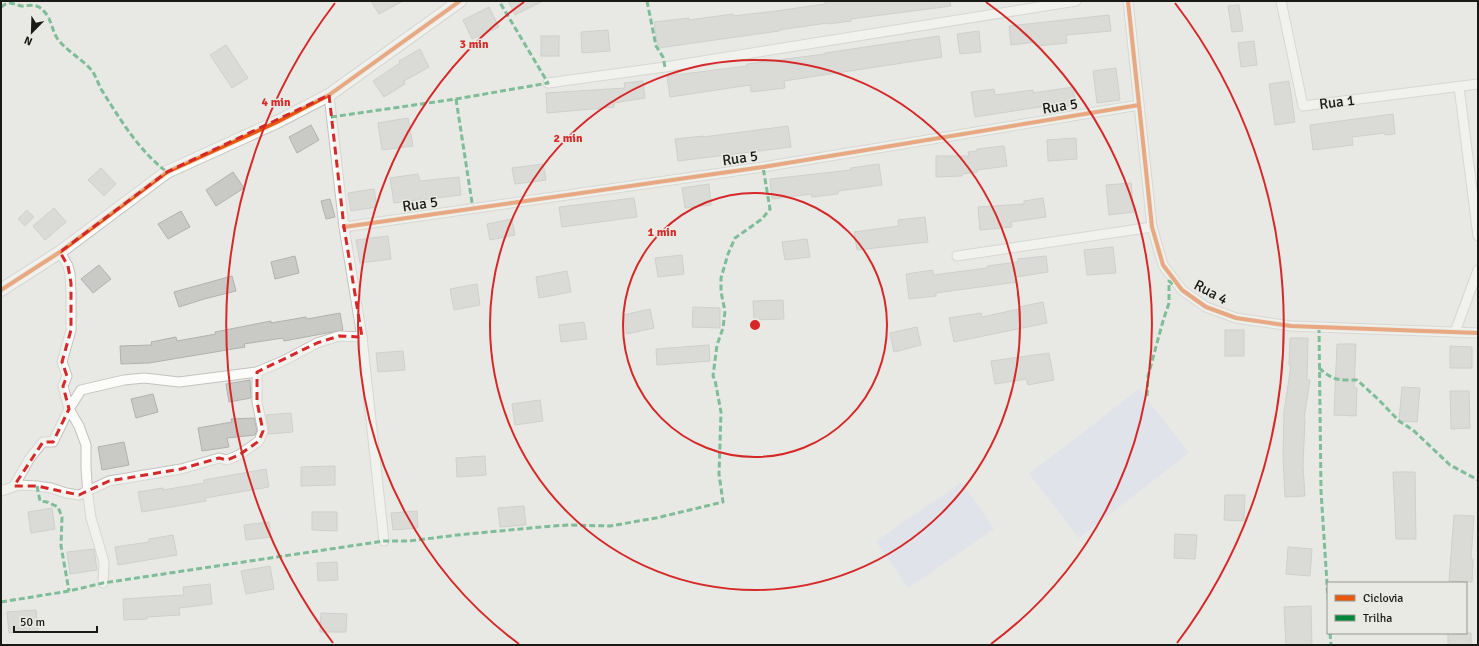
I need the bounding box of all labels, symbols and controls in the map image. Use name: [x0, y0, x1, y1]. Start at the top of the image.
north arrow: [12, 12, 52, 52]
text: N: [22, 33, 34, 48]
text: 3 min: [460, 37, 489, 52]
street label: Rua 1: [1318, 91, 1356, 113]
street label: Rua 5: [1041, 94, 1079, 118]
text: 4 min: [262, 95, 291, 110]
text: 2 min: [554, 131, 583, 146]
street label: Rua 5: [721, 147, 759, 169]
street label: Rua 5: [401, 193, 439, 215]
text: 1 min: [648, 225, 677, 240]
street label: Rua 4: [1191, 276, 1231, 308]
centre of rings: [748, 318, 762, 332]
legend: [1327, 582, 1467, 634]
text: Ciclovia: [1363, 591, 1403, 606]
scale bar: [14, 608, 97, 634]
text: Trilha: [1363, 611, 1392, 626]
text: 50 m: [20, 615, 45, 630]

